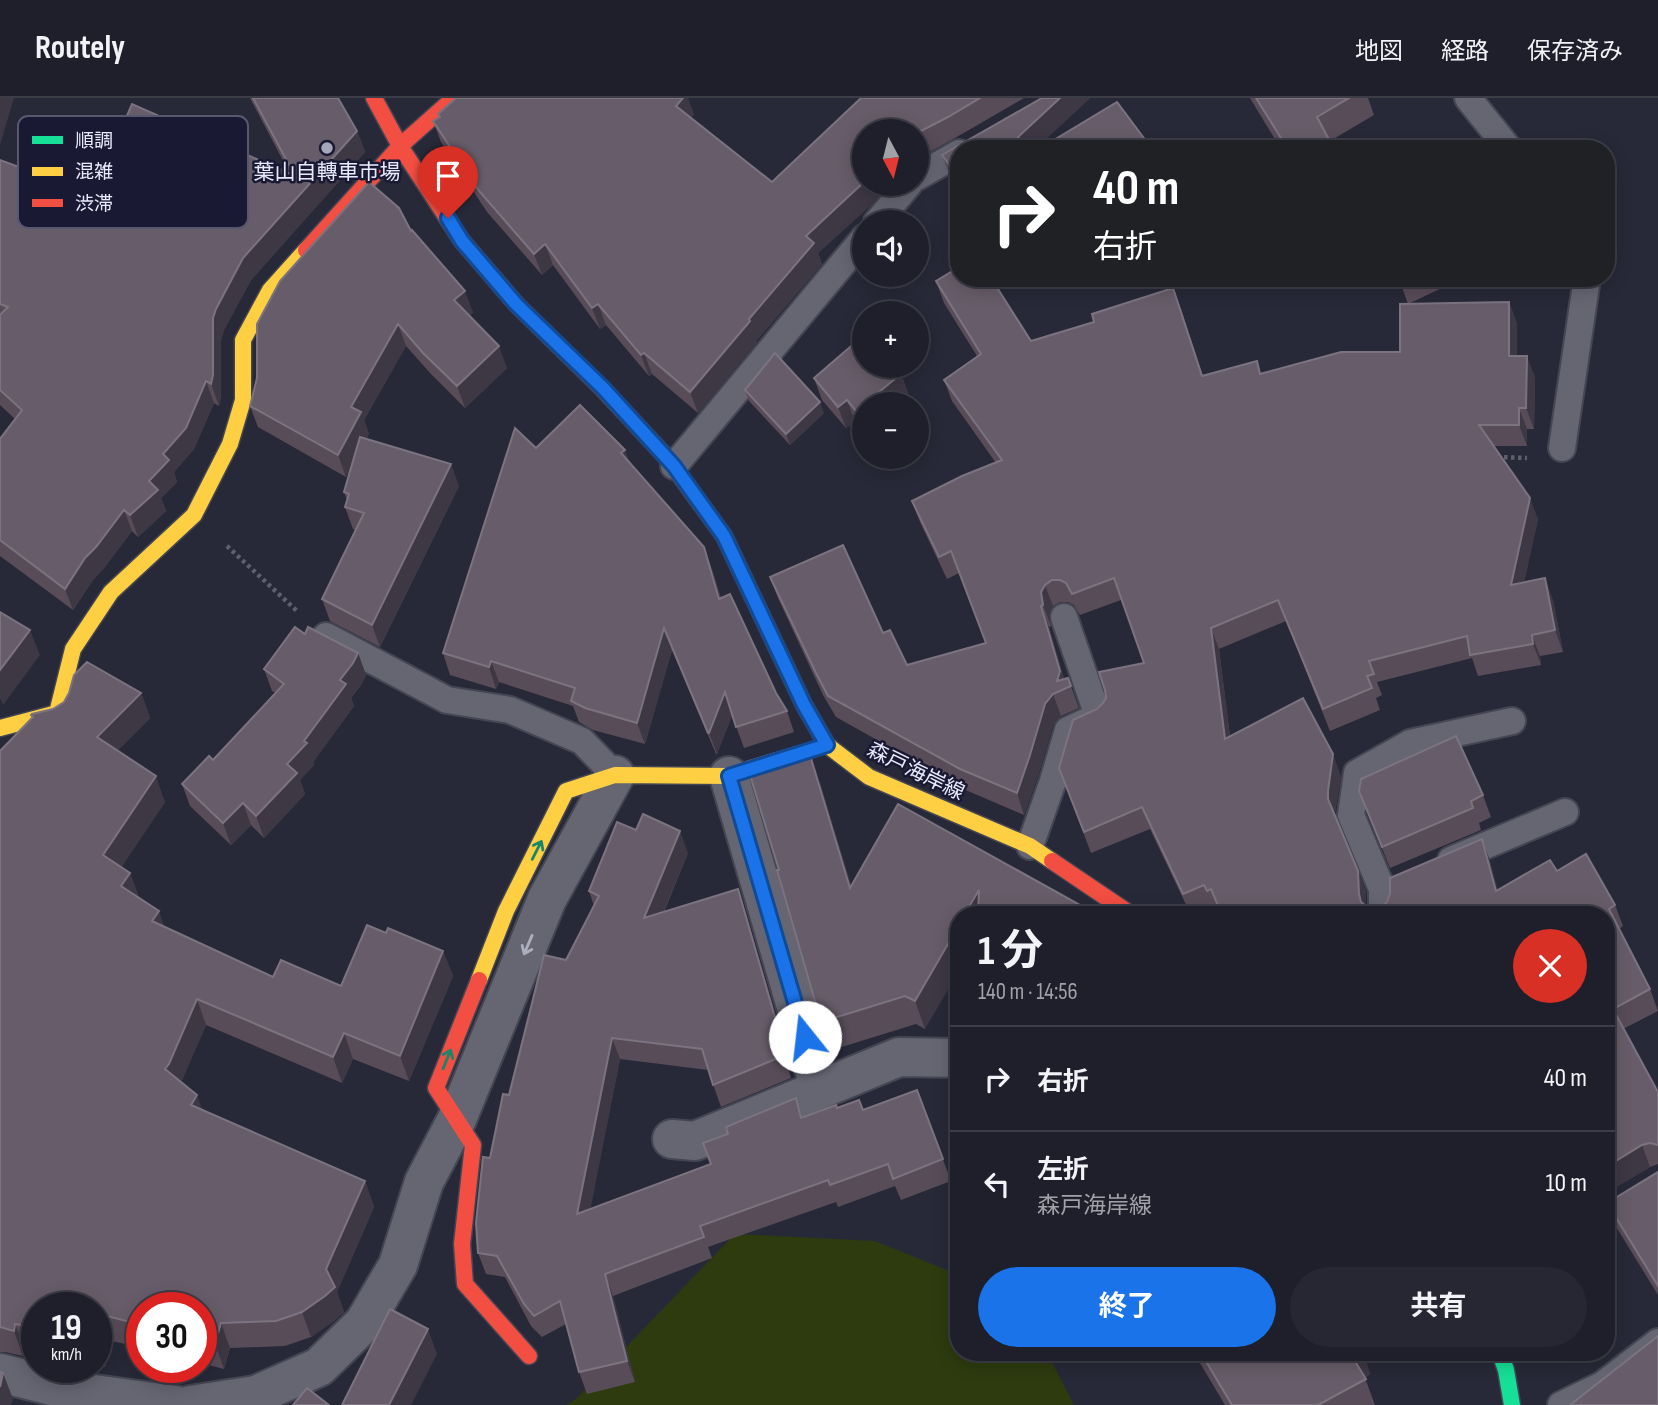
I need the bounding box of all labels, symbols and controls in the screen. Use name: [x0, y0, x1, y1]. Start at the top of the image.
text: Routely: [35, 28, 125, 68]
text: 地図: [1355, 37, 1403, 66]
text: 経路: [1441, 37, 1489, 66]
text: 保存済み: [1527, 37, 1623, 66]
legend: [18, 116, 248, 228]
north arrow: [852, 119, 929, 196]
map controls: [852, 119, 929, 469]
text: 順調: [75, 130, 113, 153]
marker: 葉山自轉車市場: [319, 140, 335, 156]
pin: [418, 146, 478, 218]
icon: arrive: [429, 157, 467, 195]
place label: 葉山自轉車市場: [254, 160, 401, 185]
text: 40 m: [1093, 160, 1179, 219]
text: 混雑: [75, 161, 113, 184]
icon: right: [978, 168, 1069, 259]
text: 渋滞: [75, 193, 113, 216]
button: sound: [852, 210, 929, 287]
text: 右折: [1093, 228, 1157, 267]
button: +: [852, 301, 929, 378]
button: −: [852, 392, 929, 469]
street label: 森戸海岸線: [863, 737, 968, 806]
one-way arrow: [530, 840, 544, 861]
text: 1 分: [978, 926, 1043, 977]
button: close: [1513, 929, 1587, 1003]
one-way arrow: [521, 934, 534, 955]
text: 140 m · 14:56: [978, 978, 1078, 1006]
position arrow: [768, 1000, 842, 1074]
one-way arrow: [442, 1048, 455, 1070]
icon: right: [978, 1060, 1016, 1098]
text: 40 m: [1544, 1063, 1587, 1094]
text: 右折: [1037, 1067, 1089, 1098]
text: 左折: [1037, 1155, 1089, 1186]
icon: left: [978, 1165, 1016, 1203]
text: 10 m: [1545, 1168, 1587, 1199]
text: 森戸海岸線: [1037, 1192, 1152, 1220]
button: 終了: [978, 1267, 1276, 1347]
button: 共有: [1290, 1267, 1587, 1347]
speed limit sign: 30: [126, 1292, 217, 1383]
text: 19: [51, 1307, 82, 1350]
text: km/h: [51, 1344, 82, 1365]

